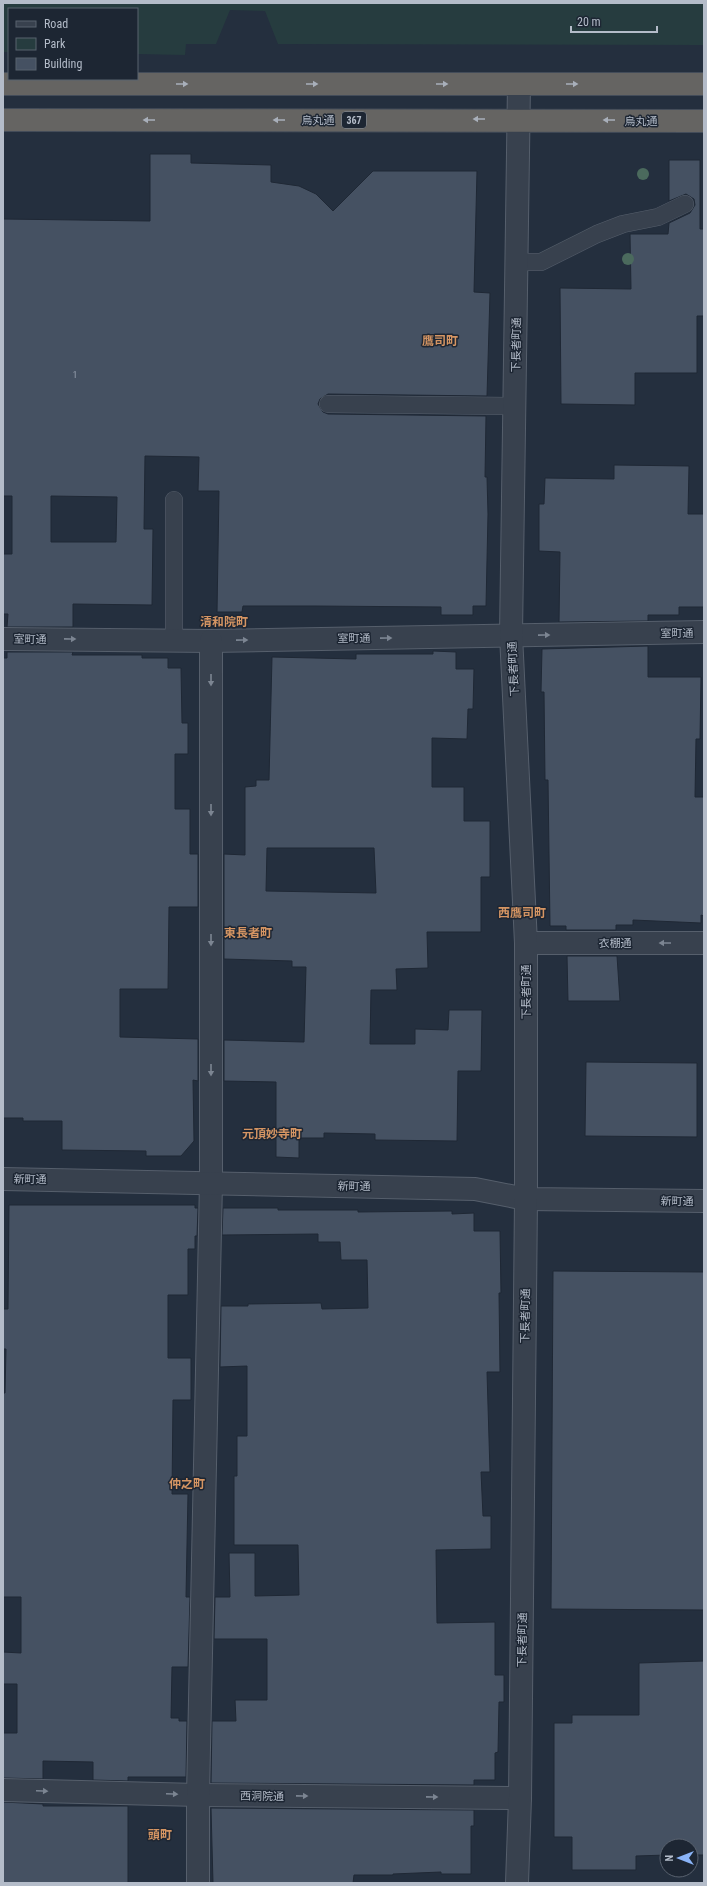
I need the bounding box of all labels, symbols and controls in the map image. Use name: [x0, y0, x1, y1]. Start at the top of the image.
legend: [8, 8, 138, 80]
scale bar: [571, 8, 657, 34]
text: 20 m: [577, 15, 601, 29]
text: Road: [44, 17, 68, 31]
text: Park: [44, 37, 66, 51]
text: Building: [44, 57, 82, 71]
one-way arrow: [176, 81, 189, 87]
one-way arrow: [306, 81, 319, 87]
one-way arrow: [436, 81, 449, 87]
one-way arrow: [566, 81, 579, 87]
road number: 367: [342, 112, 366, 128]
street label: 烏丸通: [302, 114, 335, 127]
street label: 烏丸通: [625, 115, 658, 128]
one-way arrow: [472, 116, 485, 122]
one-way arrow: [142, 117, 155, 123]
one-way arrow: [272, 117, 285, 123]
one-way arrow: [602, 117, 615, 123]
street label: 下長者町通: [510, 317, 523, 373]
district label: 鷹司町: [422, 334, 458, 348]
house number: 1: [73, 370, 77, 380]
district label: 清和院町: [200, 615, 248, 629]
street label: 室町通: [660, 627, 694, 640]
street label: 室町通: [337, 632, 371, 645]
one-way arrow: [538, 632, 551, 638]
street label: 室町通: [13, 633, 47, 646]
one-way arrow: [380, 635, 393, 641]
one-way arrow: [64, 636, 76, 643]
one-way arrow: [236, 637, 249, 643]
street label: 下長者町通: [506, 641, 521, 697]
one-way arrow: [208, 674, 214, 687]
one-way arrow: [208, 804, 214, 817]
district label: 西鷹司町: [498, 906, 546, 920]
district label: 東長者町: [224, 926, 272, 940]
one-way arrow: [208, 934, 214, 947]
street label: 衣棚通: [599, 937, 632, 950]
one-way arrow: [658, 940, 671, 946]
street label: 下長者町通: [520, 965, 533, 1020]
one-way arrow: [208, 1064, 214, 1077]
district label: 元頂妙寺町: [242, 1127, 302, 1141]
street label: 新町通: [13, 1173, 47, 1186]
street label: 新町通: [337, 1180, 371, 1193]
street label: 新町通: [660, 1195, 694, 1208]
street label: 下長者町通: [519, 1288, 532, 1344]
district label: 仲之町: [169, 1477, 205, 1491]
street label: 下長者町通: [516, 1612, 529, 1668]
one-way arrow: [36, 1788, 49, 1794]
street label: 西洞院通: [240, 1790, 284, 1803]
one-way arrow: [166, 1791, 179, 1797]
one-way arrow: [296, 1793, 309, 1799]
one-way arrow: [426, 1794, 439, 1800]
district label: 頭町: [148, 1828, 172, 1842]
north arrow: [659, 1838, 699, 1878]
text: N: [663, 1854, 676, 1861]

